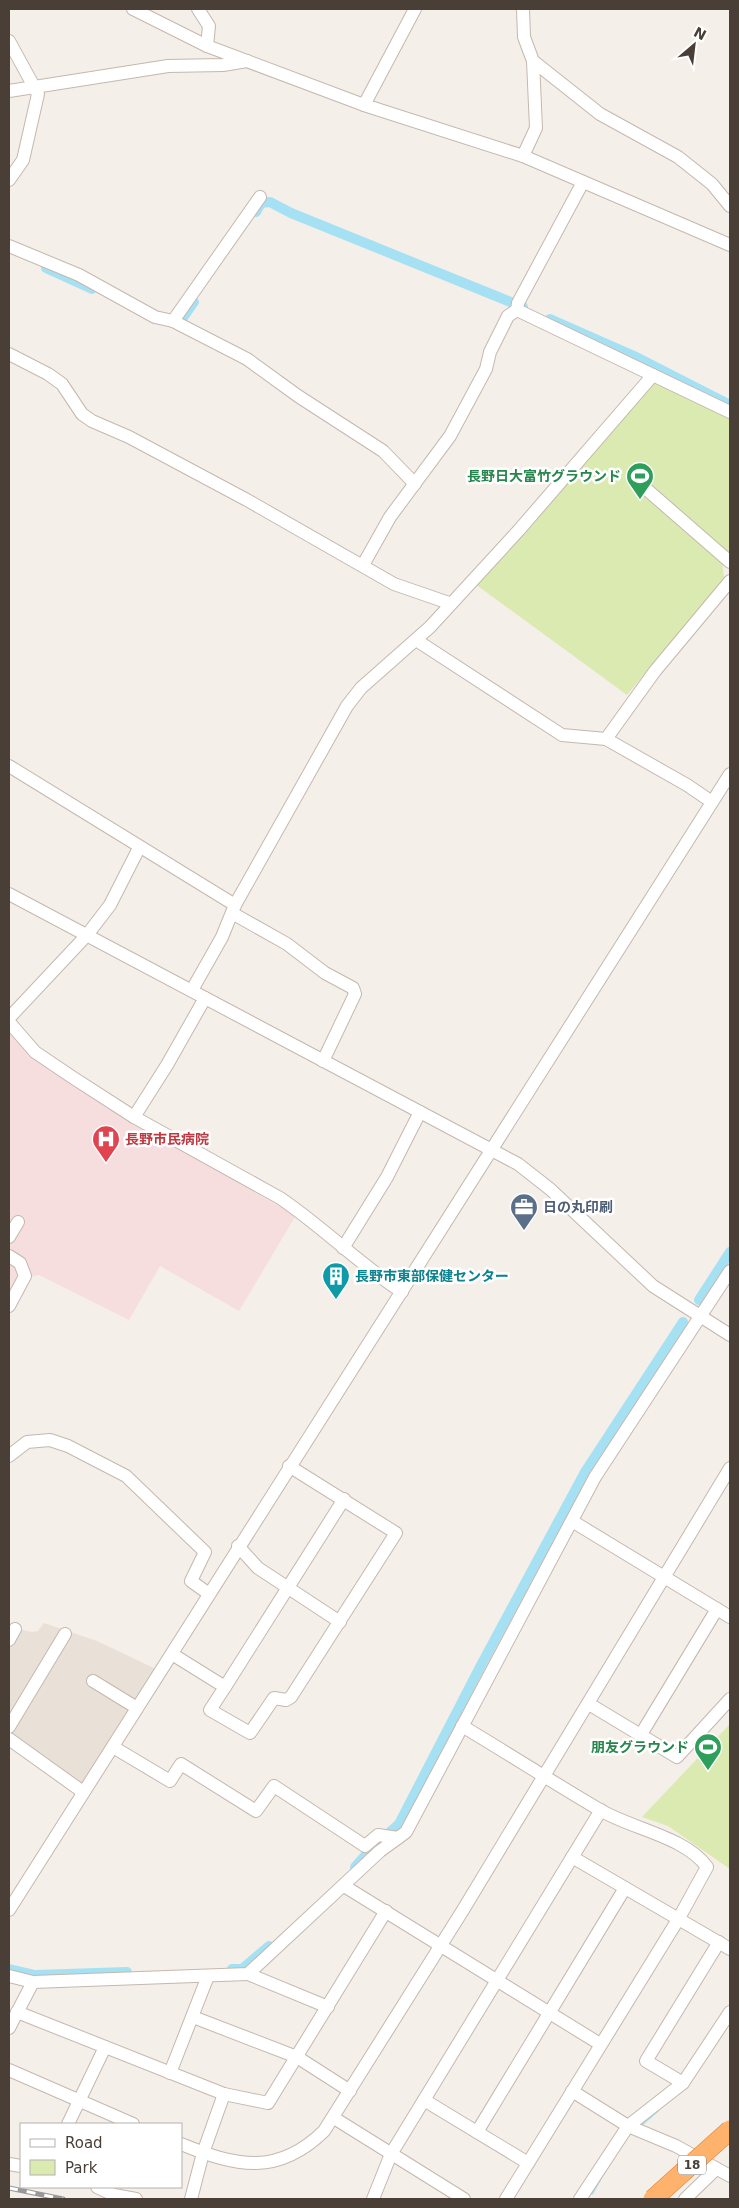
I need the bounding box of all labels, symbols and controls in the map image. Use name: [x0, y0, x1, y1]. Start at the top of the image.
north arrow: [669, 20, 719, 70]
text: N: [691, 24, 709, 43]
sports icon: 長野日大富竹グラウンド: [625, 461, 655, 500]
place label: 長野日大富竹グラウンド: [467, 468, 621, 484]
hospital icon: 長野市民病院: [91, 1124, 121, 1163]
place label: 長野市民病院: [125, 1131, 209, 1147]
office icon: 日の丸印刷: [509, 1192, 539, 1231]
place label: 日の丸印刷: [543, 1199, 613, 1215]
building icon: 長野市東部保健センター: [321, 1261, 351, 1300]
place label: 長野市東部保健センター: [355, 1268, 509, 1284]
sports icon: 朋友グラウンド: [693, 1732, 723, 1771]
place label: 朋友グラウンド: [591, 1739, 689, 1755]
legend: [20, 2123, 182, 2188]
text: Road: [65, 2134, 103, 2152]
road number: 18: [678, 2156, 706, 2174]
text: Park: [65, 2159, 98, 2177]

